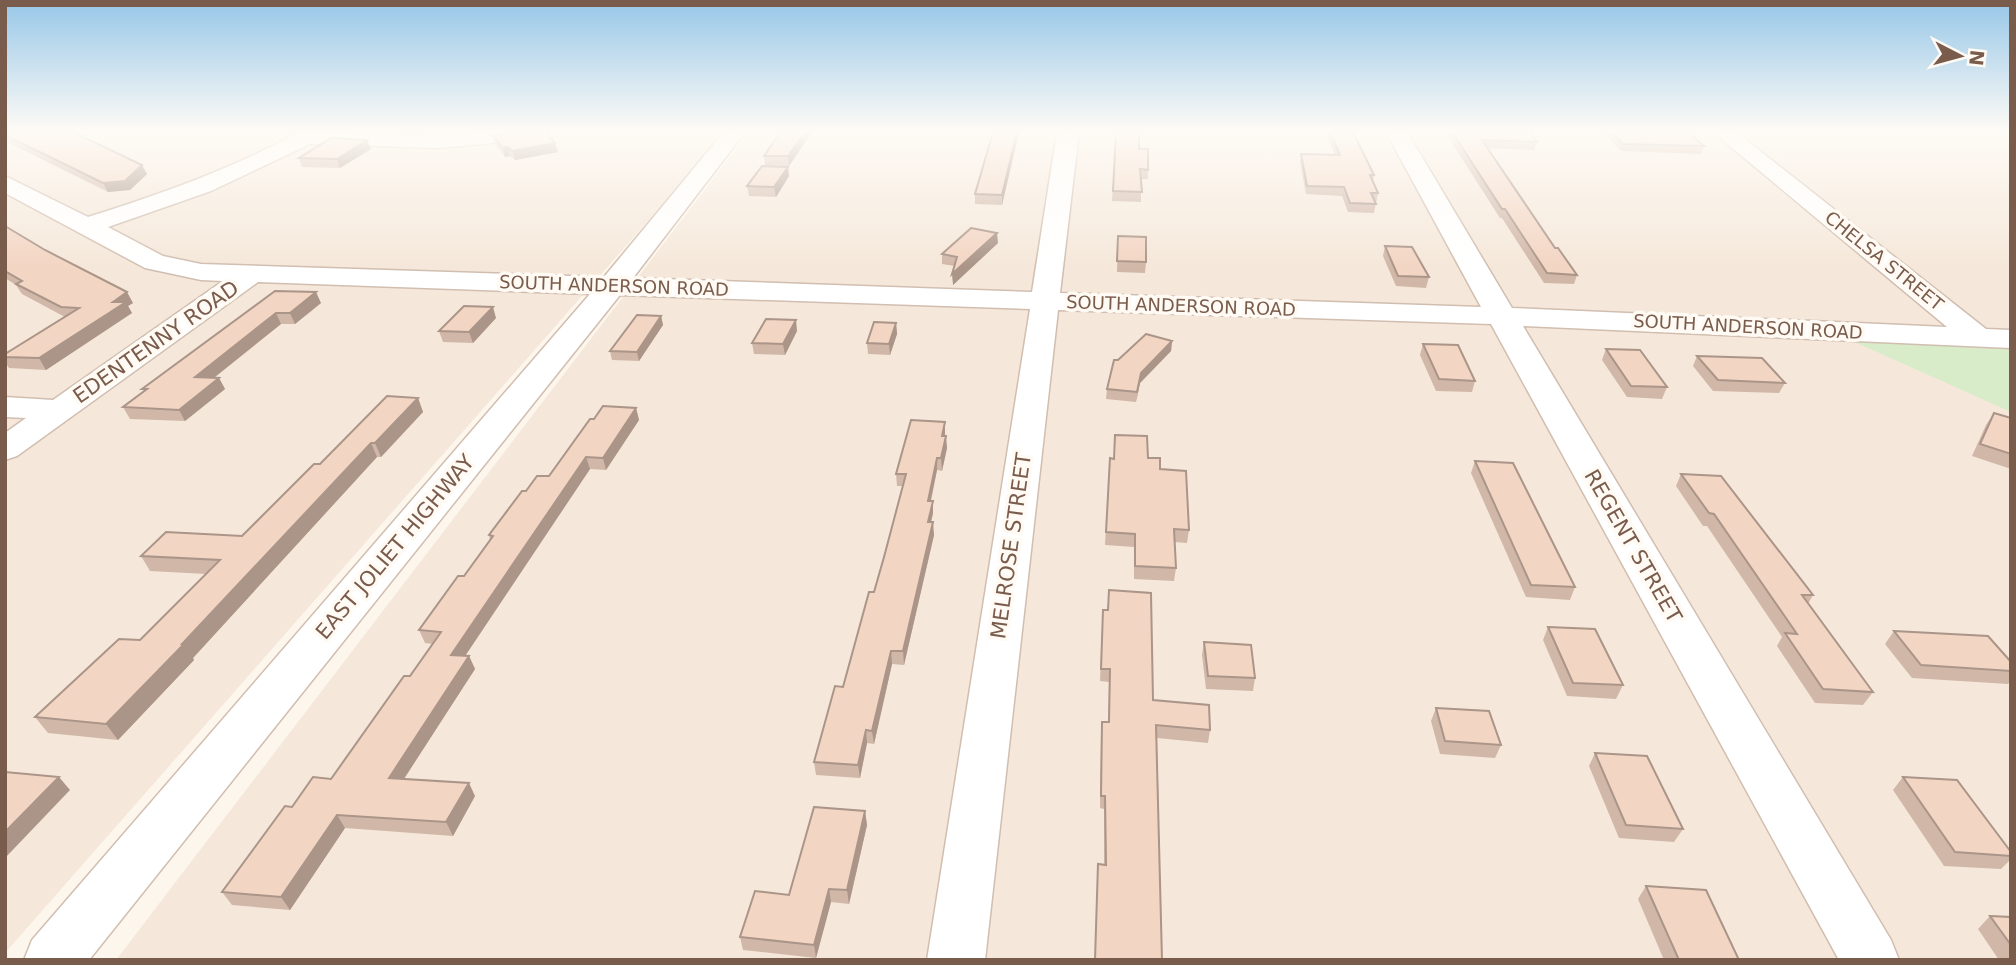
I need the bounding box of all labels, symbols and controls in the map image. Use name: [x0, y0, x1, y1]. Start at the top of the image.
north arrow: [1925, 21, 1995, 91]
text: N: [1965, 49, 1989, 67]
street label: CHELSA STREET: [1821, 207, 1948, 315]
street label: SOUTH ANDERSON ROAD: [499, 271, 729, 300]
street label: EDENTENNY ROAD: [69, 276, 243, 408]
street label: SOUTH ANDERSON ROAD: [1066, 291, 1296, 320]
street label: SOUTH ANDERSON ROAD: [1633, 310, 1863, 343]
street label: EAST JOLIET HIGHWAY: [311, 450, 479, 644]
street label: MELROSE STREET: [986, 451, 1036, 641]
street label: REGENT STREET: [1579, 465, 1687, 627]

